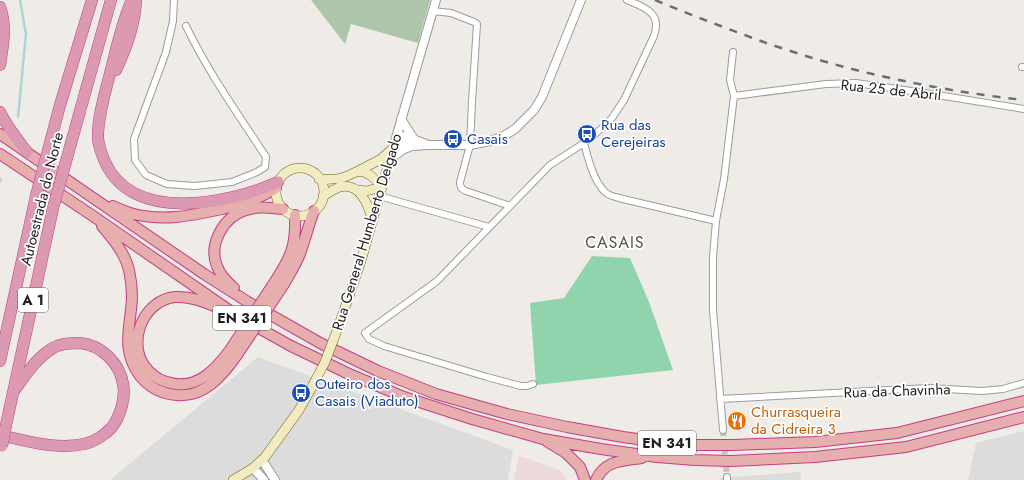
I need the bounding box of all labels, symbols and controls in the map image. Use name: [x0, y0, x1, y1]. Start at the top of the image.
street label: Rua 25 de Abril: [840, 74, 942, 106]
place label: Rua das Cerejeiras: [601, 114, 665, 153]
bus stop icon: Rua das Cerejeiras: [576, 123, 598, 145]
bus stop icon: Casais: [442, 128, 464, 150]
place label: Casais: [467, 128, 508, 150]
street label: Autoestrada do Norte: [15, 130, 69, 268]
street label: Rua General Humberto Delgado: [326, 131, 408, 333]
district label: CASAIS: [585, 231, 645, 254]
road number: A 1: [18, 288, 48, 312]
road number: EN 341: [213, 306, 271, 330]
place label: Outeiro dos Casais (Viaduto): [315, 373, 419, 412]
street label: Rua da Chavinha: [843, 378, 951, 404]
bus stop icon: Outeiro dos Casais (Viaduto): [290, 382, 312, 404]
place label: Churrasqueira da Cidreira 3: [751, 401, 841, 440]
restaurant icon: Churrasqueira da Cidreira 3: [726, 410, 748, 432]
road number: EN 341: [638, 431, 696, 455]

